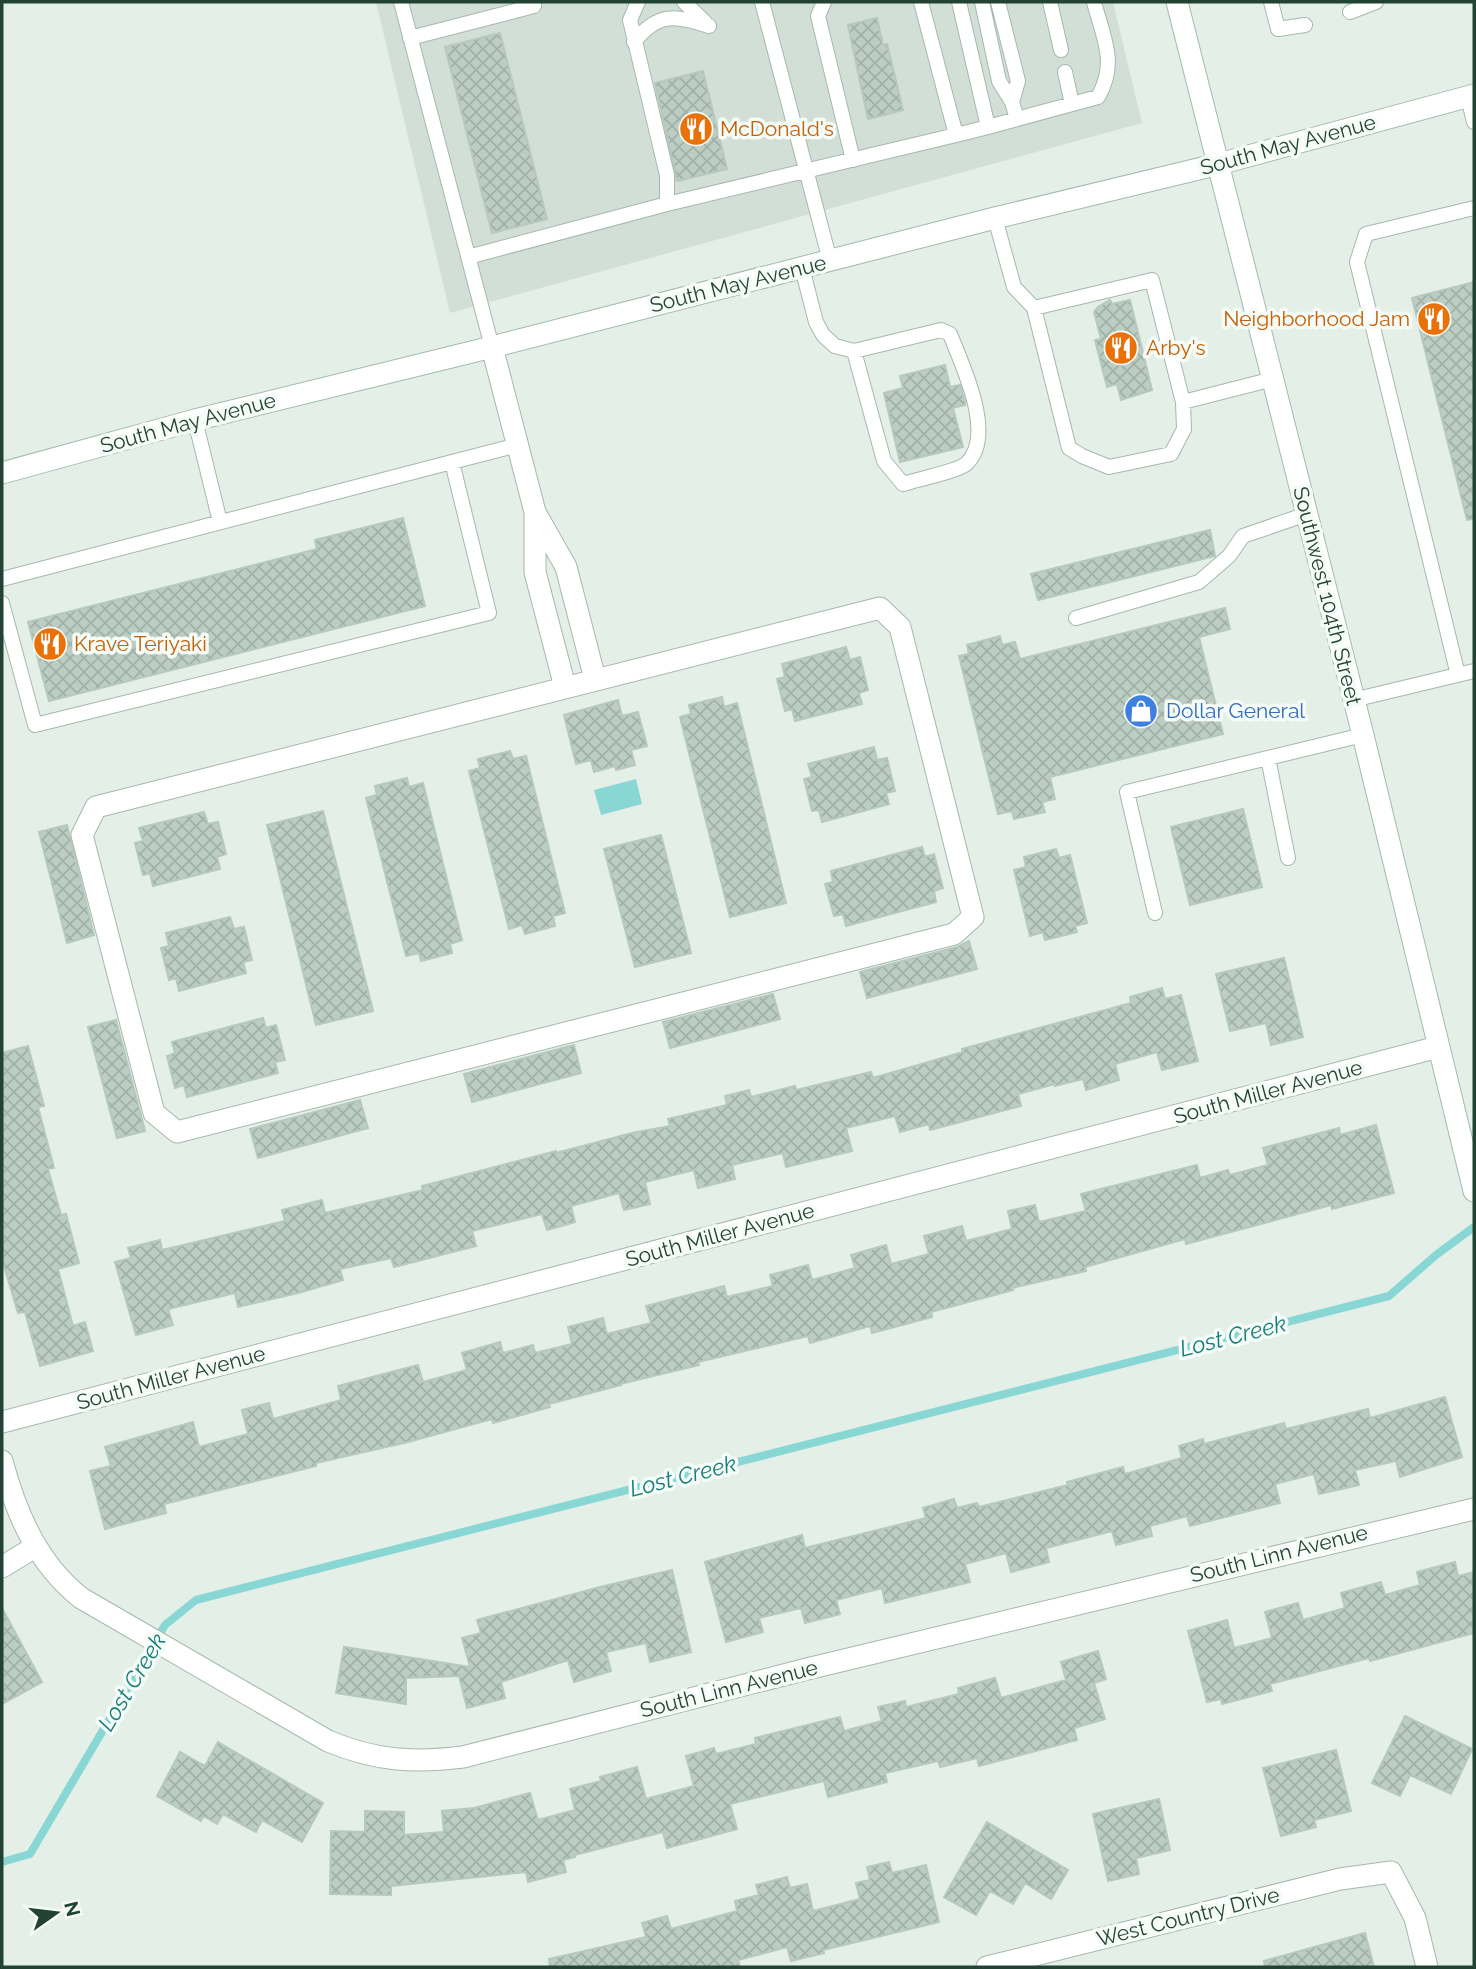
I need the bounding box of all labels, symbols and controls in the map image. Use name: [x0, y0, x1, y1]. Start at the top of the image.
street label: South May Avenue: [1197, 109, 1379, 180]
restaurant icon: McDonald's: [677, 110, 715, 148]
place label: McDonald's: [720, 116, 834, 141]
street label: South May Avenue: [647, 249, 829, 318]
restaurant icon: Neighborhood Jam: [1415, 300, 1453, 338]
place label: Neighborhood Jam: [1223, 306, 1410, 331]
restaurant icon: Arby's: [1102, 329, 1140, 367]
place label: Arby's: [1146, 335, 1206, 360]
street label: South May Avenue: [97, 387, 279, 458]
street label: Southwest 104th Street: [1288, 484, 1367, 708]
restaurant icon: Krave Teriyaki: [31, 625, 69, 663]
place label: Krave Teriyaki: [74, 631, 207, 656]
shop icon: Dollar General: [1122, 692, 1160, 730]
place label: Dollar General: [1166, 698, 1305, 723]
street label: South Miller Avenue: [1171, 1054, 1365, 1129]
street label: South Miller Avenue: [623, 1197, 817, 1272]
water label: Lost Creek: [1177, 1309, 1289, 1362]
street label: South Miller Avenue: [74, 1340, 268, 1415]
water label: Lost Creek: [627, 1449, 739, 1502]
street label: South Linn Avenue: [1188, 1519, 1370, 1588]
water label: Lost Creek: [92, 1628, 171, 1735]
street label: South Linn Avenue: [638, 1654, 820, 1723]
north arrow: [21, 1878, 91, 1948]
street label: West Country Drive: [1094, 1882, 1282, 1951]
text: N: [60, 1899, 85, 1919]

